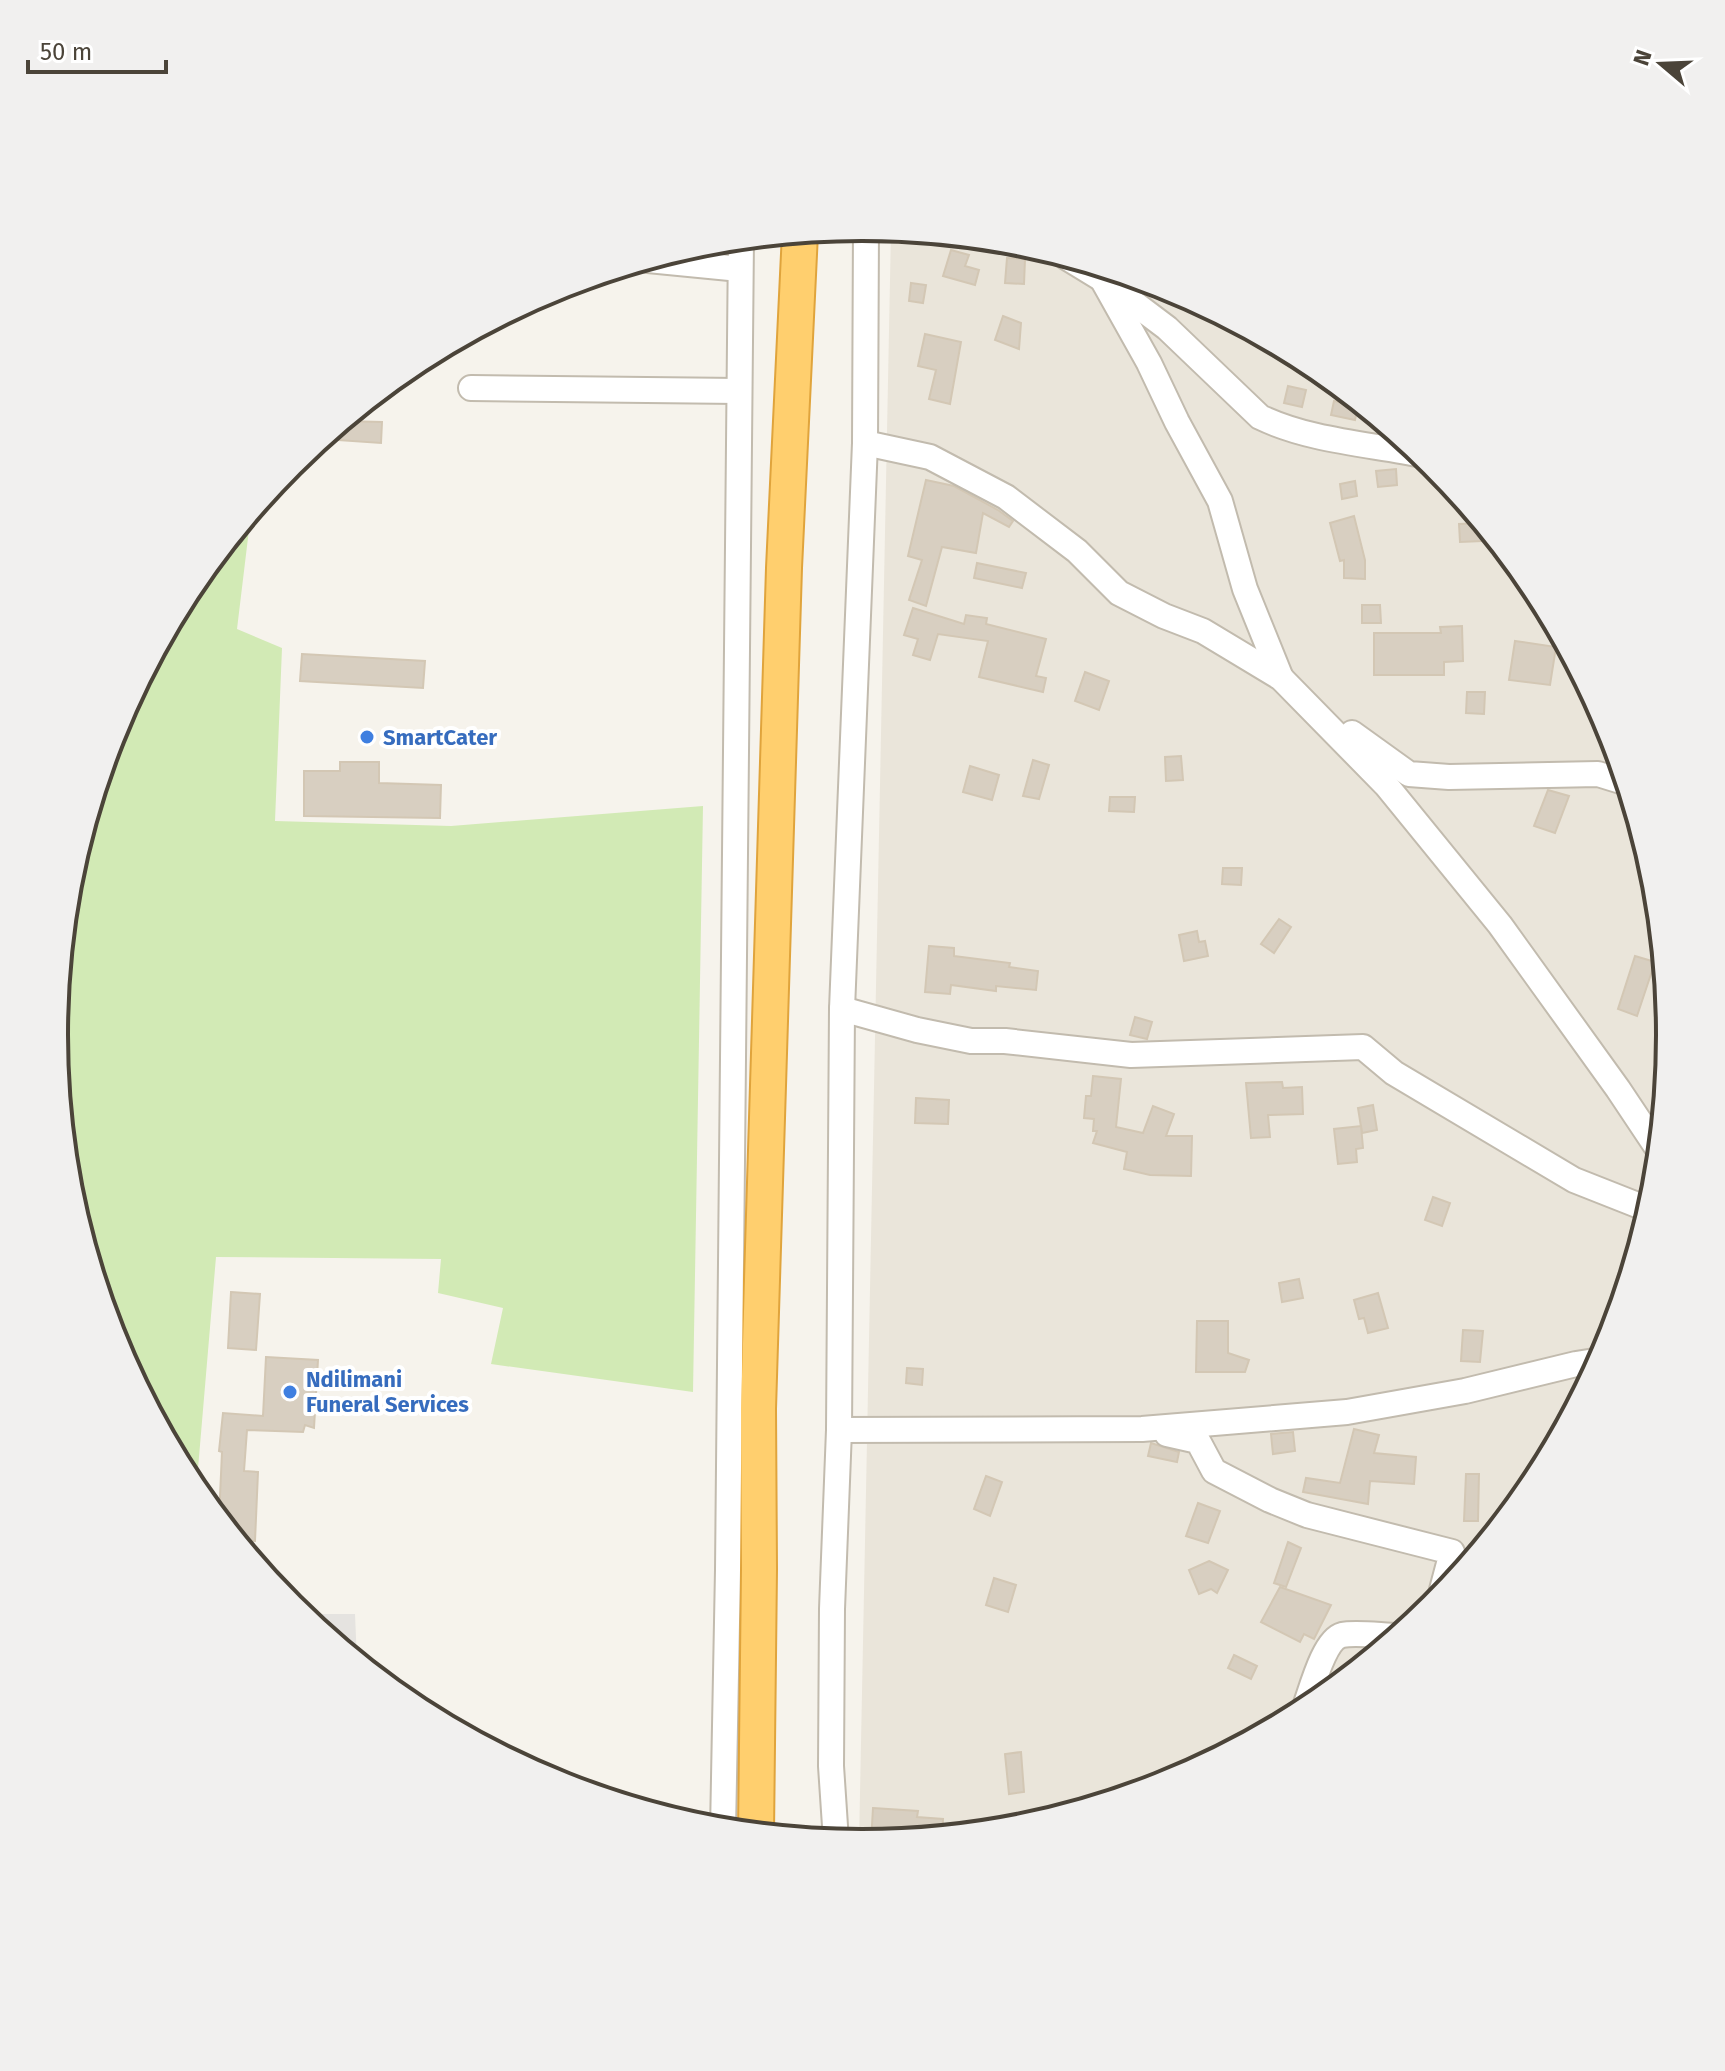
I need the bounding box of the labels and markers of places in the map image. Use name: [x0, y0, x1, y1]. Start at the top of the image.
place label: SmartCater: [383, 724, 497, 751]
marker: SmartCater: [358, 728, 376, 746]
place label: Ndilimani Funeral Services: [306, 1366, 469, 1418]
marker: Ndilimani Funeral Services: [281, 1383, 299, 1401]

